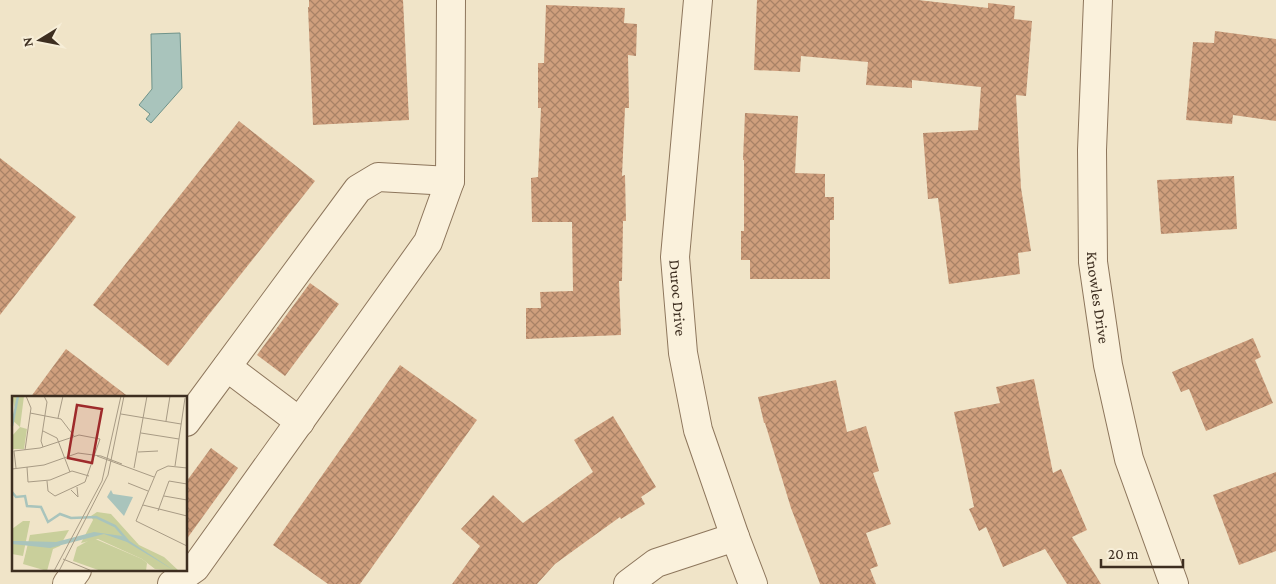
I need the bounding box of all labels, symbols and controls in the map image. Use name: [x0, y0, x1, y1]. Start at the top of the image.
north arrow: [15, 15, 65, 65]
text: N: [18, 36, 36, 48]
street label: Knowles Drive: [1084, 251, 1113, 345]
street label: Duroc Drive: [667, 259, 690, 337]
inset map: [12, 396, 188, 572]
scale bar: [1101, 536, 1184, 568]
text: 20 m: [1108, 546, 1139, 562]

